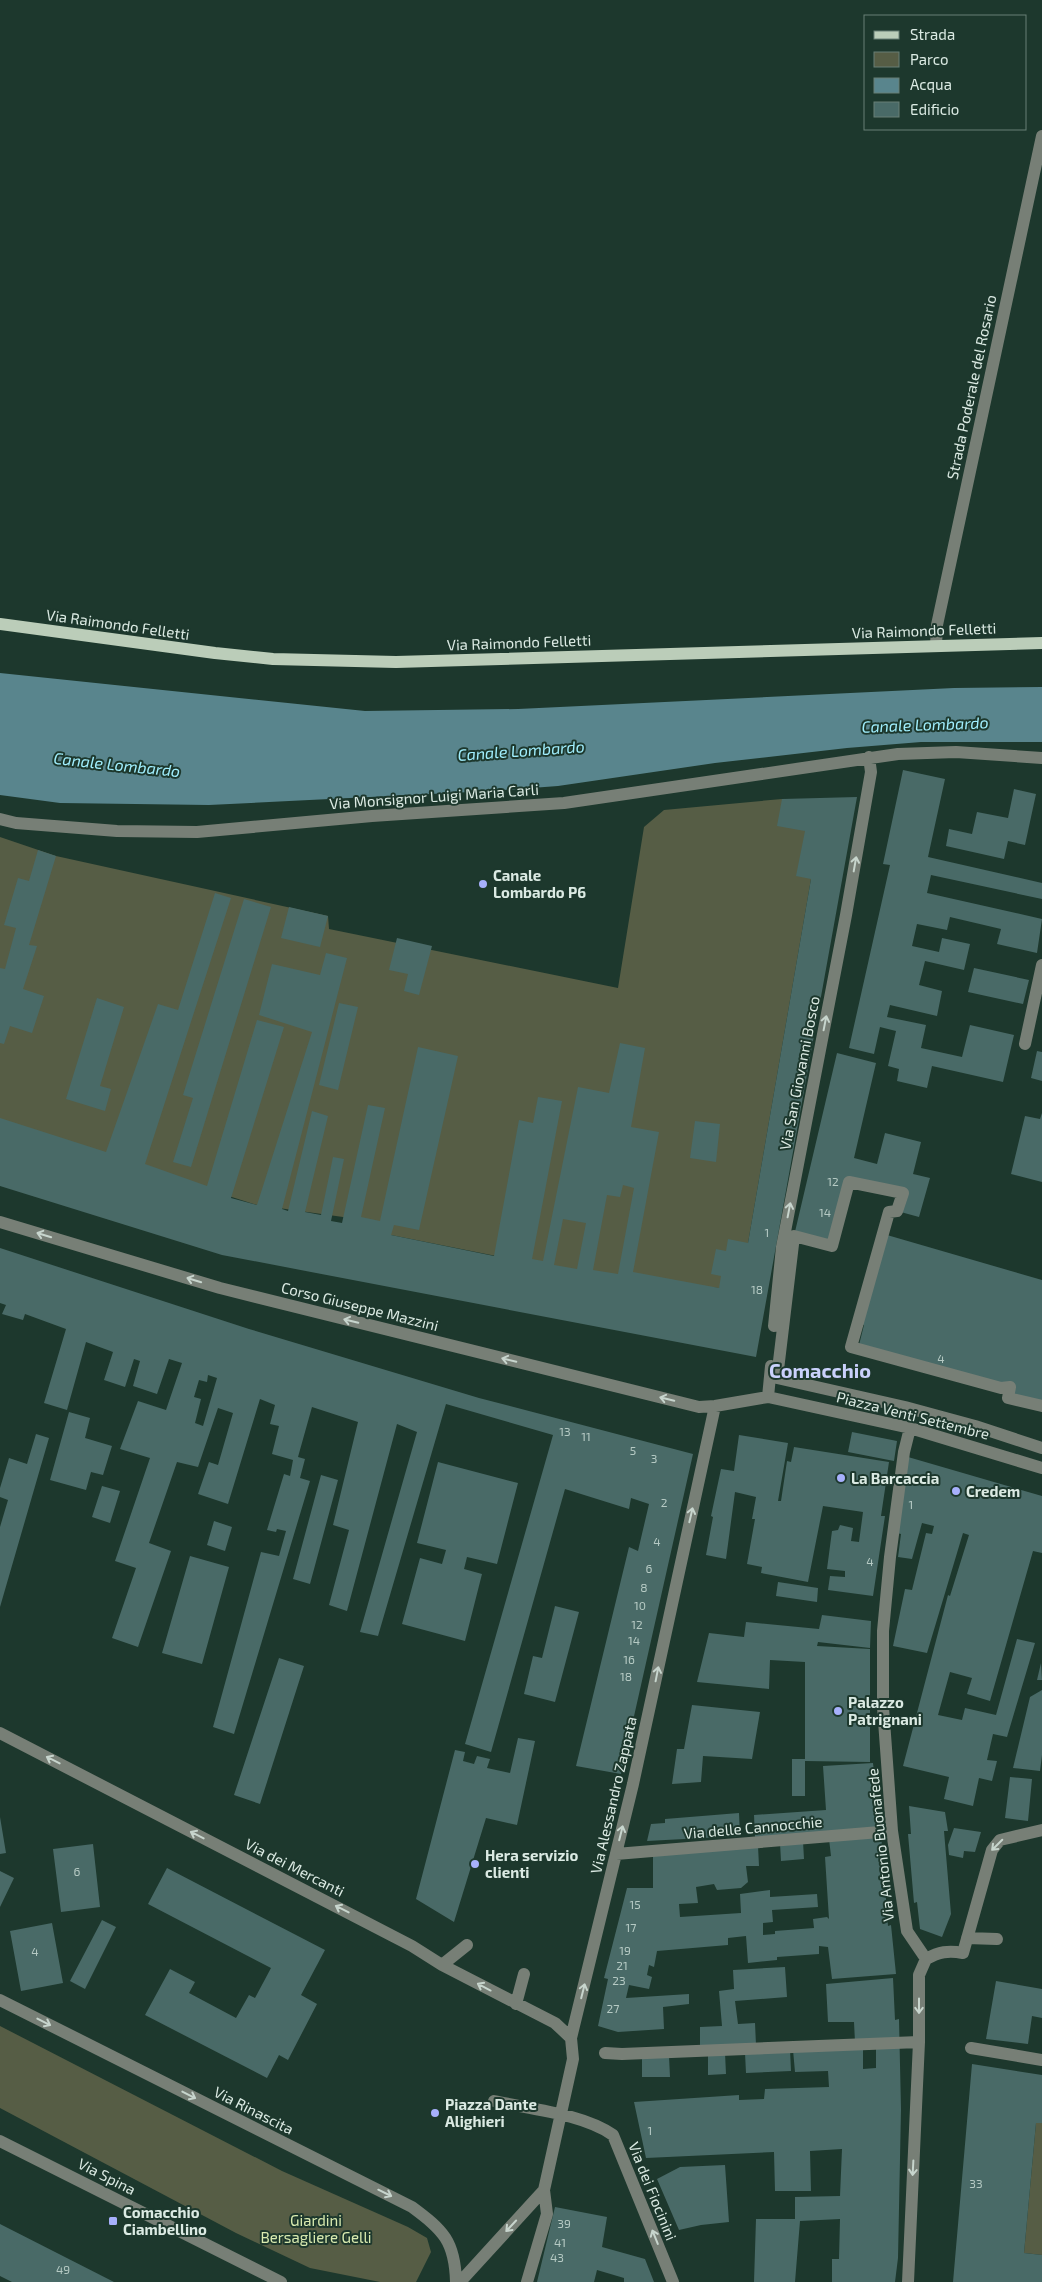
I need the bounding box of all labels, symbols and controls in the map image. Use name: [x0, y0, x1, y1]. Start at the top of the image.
legend: [864, 15, 1027, 130]
text: Strada: [910, 25, 955, 43]
text: Parco: [910, 50, 949, 68]
text: Acqua: [910, 75, 952, 93]
text: Edificio: [910, 100, 959, 118]
street label: Strada Poderale del Rosario: [943, 293, 999, 481]
street label: Via Raimondo Felletti: [45, 605, 191, 643]
street label: Via Raimondo Felletti: [851, 618, 997, 642]
street label: Via Raimondo Felletti: [446, 630, 592, 654]
water label: Canale Lombardo: [861, 712, 989, 736]
water label: Canale Lombardo: [457, 736, 585, 764]
water label: Canale Lombardo: [53, 748, 181, 780]
street label: Via Monsignor Luigi Maria Carli: [329, 780, 539, 812]
one-way arrow: [850, 856, 860, 872]
place label: Canale Lombardo P6: [493, 866, 586, 901]
marker: Canale Lombardo P6: [477, 878, 489, 890]
street label: Via San Giovanni Bosco: [775, 994, 823, 1152]
one-way arrow: [821, 1016, 831, 1032]
house number: 12: [827, 1174, 839, 1188]
one-way arrow: [784, 1202, 794, 1218]
house number: 14: [819, 1205, 831, 1219]
house number: 1: [765, 1225, 769, 1239]
one-way arrow: [36, 1230, 52, 1240]
one-way arrow: [186, 1275, 202, 1285]
street label: Corso Giuseppe Mazzini: [279, 1278, 441, 1334]
house number: 18: [751, 1282, 763, 1296]
one-way arrow: [344, 1315, 360, 1325]
house number: 4: [937, 1351, 945, 1365]
one-way arrow: [502, 1354, 518, 1364]
district label: Comacchio: [769, 1358, 871, 1382]
street label: Piazza Venti Settembre: [835, 1387, 991, 1443]
one-way arrow: [659, 1394, 675, 1403]
house number: 13: [559, 1424, 571, 1438]
house number: 11: [581, 1429, 591, 1443]
house number: 5: [630, 1443, 636, 1457]
house number: 3: [651, 1451, 657, 1465]
place label: La Barcaccia: [851, 1469, 939, 1487]
marker: La Barcaccia: [835, 1472, 847, 1484]
place label: Credem: [966, 1482, 1020, 1500]
marker: Credem: [950, 1485, 962, 1497]
house number: 2: [661, 1495, 668, 1509]
house number: 1: [909, 1497, 913, 1511]
one-way arrow: [687, 1508, 696, 1524]
house number: 4: [653, 1534, 661, 1548]
house number: 4: [866, 1554, 874, 1568]
house number: 6: [646, 1561, 653, 1575]
house number: 8: [640, 1580, 648, 1594]
house number: 10: [634, 1598, 646, 1612]
house number: 12: [631, 1617, 643, 1631]
house number: 14: [628, 1633, 640, 1647]
house number: 16: [623, 1652, 635, 1666]
one-way arrow: [653, 1667, 662, 1683]
house number: 18: [620, 1669, 632, 1683]
place label: Palazzo Patrignani: [848, 1693, 922, 1728]
marker: Palazzo Patrignani: [832, 1705, 844, 1717]
street label: Via Alessandro Zappata: [586, 1715, 640, 1875]
one-way arrow: [46, 1755, 61, 1764]
street label: Via Antonio Buonafede: [863, 1767, 897, 1923]
street label: Via delle Cannocchie: [683, 1812, 823, 1842]
one-way arrow: [617, 1825, 626, 1841]
one-way arrow: [190, 1830, 205, 1839]
street label: Via dei Mercanti: [242, 1834, 348, 1900]
one-way arrow: [991, 1839, 1003, 1851]
place label: Hera servizio clienti: [485, 1846, 578, 1881]
marker: Hera servizio clienti: [469, 1858, 481, 1870]
house number: 6: [74, 1864, 81, 1878]
house number: 15: [629, 1897, 641, 1911]
one-way arrow: [334, 1904, 349, 1914]
house number: 17: [626, 1920, 636, 1934]
house number: 19: [619, 1943, 631, 1957]
house number: 4: [31, 1944, 39, 1958]
house number: 21: [616, 1958, 628, 1972]
house number: 23: [612, 1973, 626, 1987]
one-way arrow: [477, 1982, 492, 1991]
one-way arrow: [579, 1983, 588, 1999]
one-way arrow: [914, 1998, 924, 2014]
house number: 27: [607, 2001, 619, 2015]
one-way arrow: [36, 2017, 51, 2027]
street label: Via Rinascita: [211, 2082, 297, 2138]
one-way arrow: [181, 2090, 196, 2100]
place label: Piazza Dante Alighieri: [445, 2095, 537, 2130]
marker: Piazza Dante Alighieri: [429, 2107, 441, 2119]
house number: 1: [648, 2123, 652, 2137]
street label: Via dei Fiocinini: [625, 2139, 681, 2243]
street label: Via Spina: [75, 2154, 139, 2198]
one-way arrow: [909, 2160, 918, 2176]
house number: 33: [969, 2176, 983, 2190]
one-way arrow: [377, 2188, 392, 2198]
place label: Comacchio Ciambellino: [123, 2203, 207, 2238]
park label: Giardini Bersagliere Gelli: [260, 2211, 372, 2246]
marker: Comacchio Ciambellino: [107, 2215, 119, 2227]
house number: 39: [557, 2216, 571, 2230]
one-way arrow: [505, 2219, 517, 2232]
one-way arrow: [649, 2230, 659, 2245]
house number: 41: [554, 2235, 566, 2249]
house number: 43: [550, 2250, 564, 2264]
house number: 49: [56, 2262, 70, 2276]

